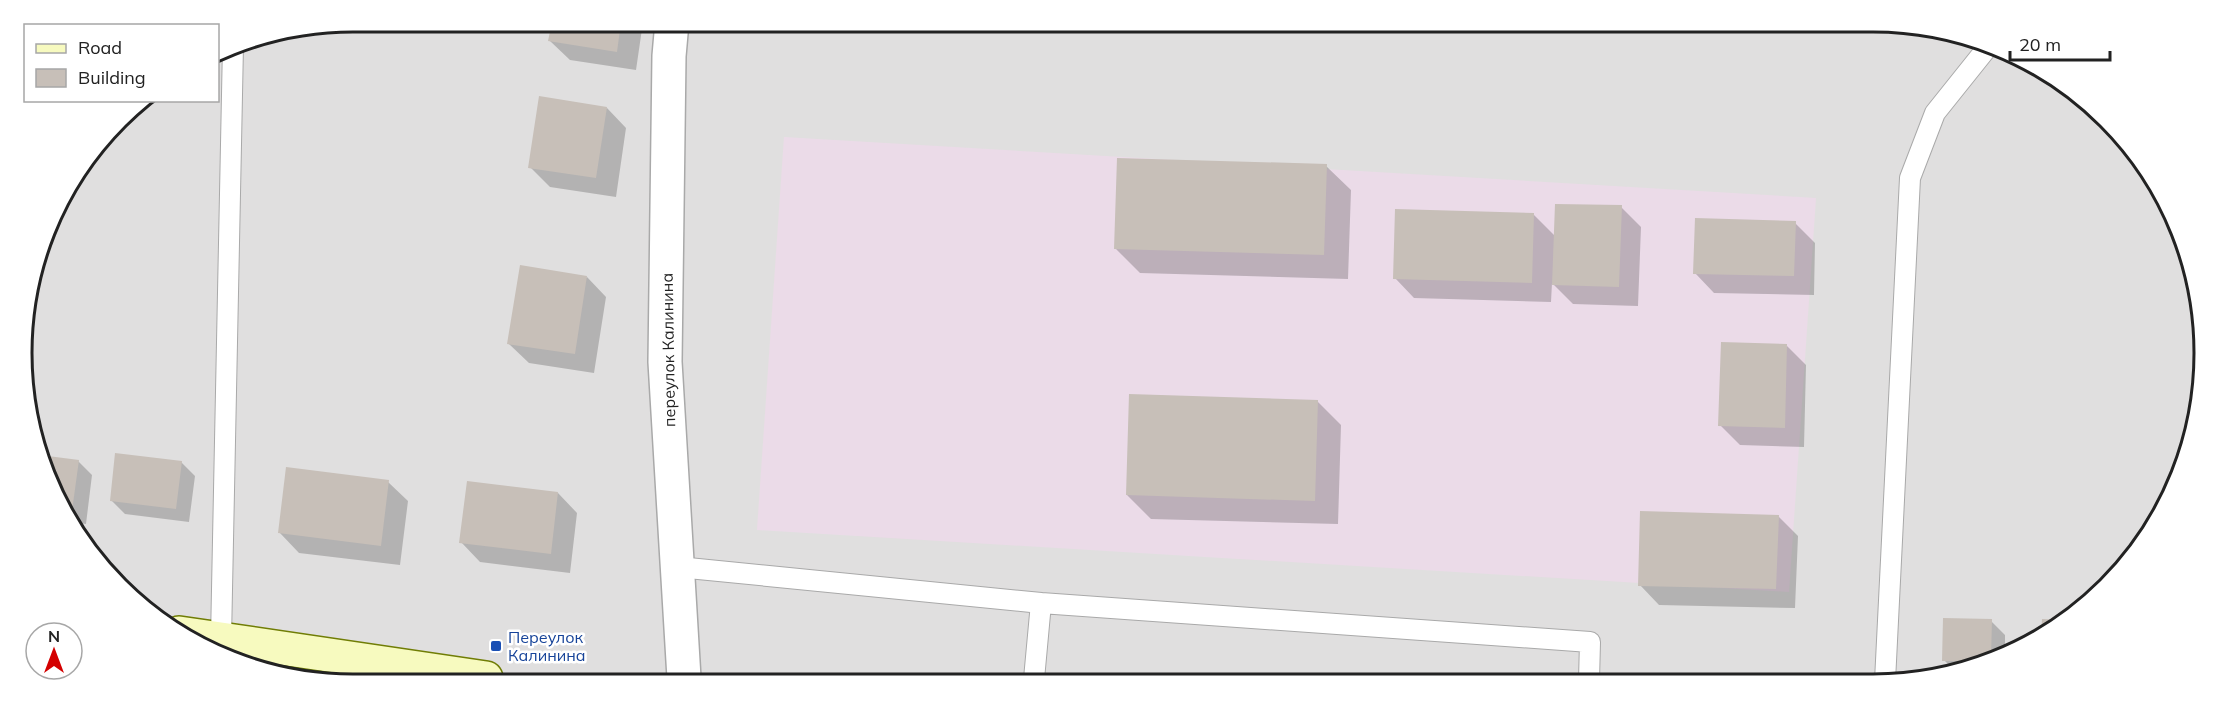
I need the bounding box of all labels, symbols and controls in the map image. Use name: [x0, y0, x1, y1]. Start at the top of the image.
legend: [24, 24, 219, 102]
scale bar: [2010, 24, 2110, 62]
text: 20 m: [2019, 33, 2061, 56]
text: Road: [78, 36, 122, 59]
text: Building: [78, 66, 146, 89]
street label: переулок Калинина: [657, 273, 679, 427]
north arrow: [24, 621, 84, 681]
text: N: [48, 626, 60, 646]
place label: Переулок Калинина: [508, 627, 586, 665]
marker: Переулок Калинина: [489, 639, 503, 653]

